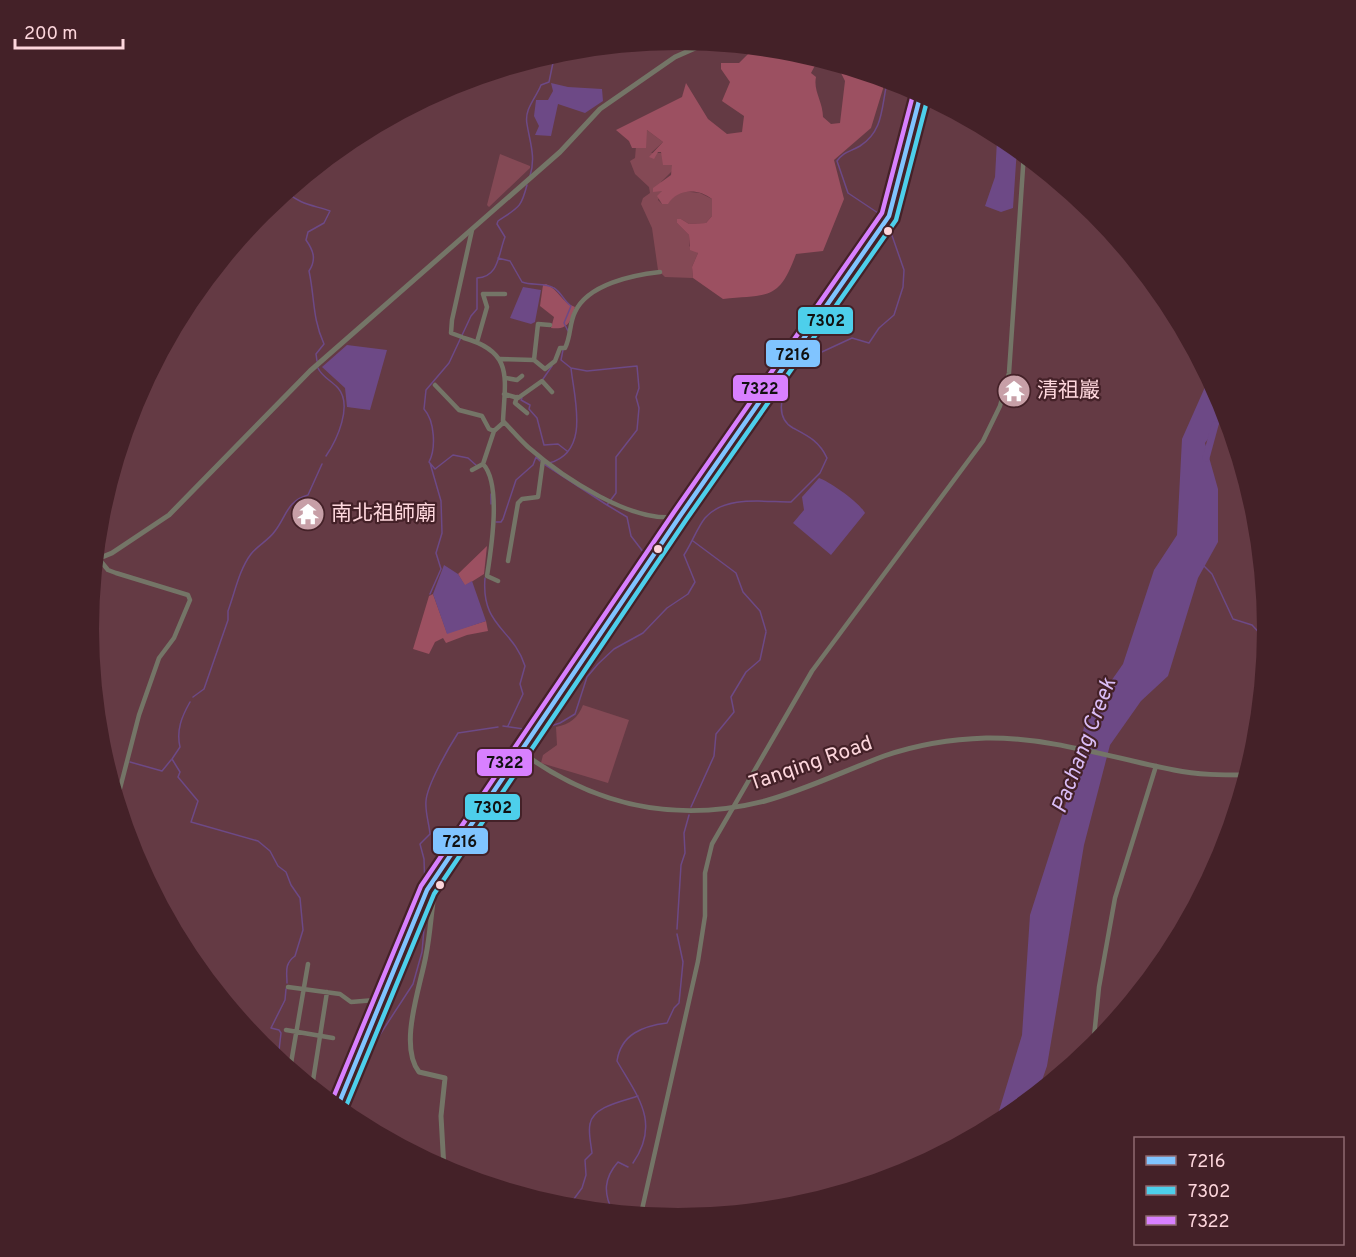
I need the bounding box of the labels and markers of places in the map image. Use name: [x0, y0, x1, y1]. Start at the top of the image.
unlabelled marker: [882, 225, 894, 237]
temple icon: 清祖巖: [996, 373, 1032, 409]
place label: 清祖巖: [1037, 378, 1100, 405]
temple icon: 南北祖師廟: [290, 496, 326, 532]
place label: 南北祖師廟: [331, 501, 436, 528]
unlabelled marker: [652, 543, 664, 555]
unlabelled marker: [434, 879, 446, 891]

